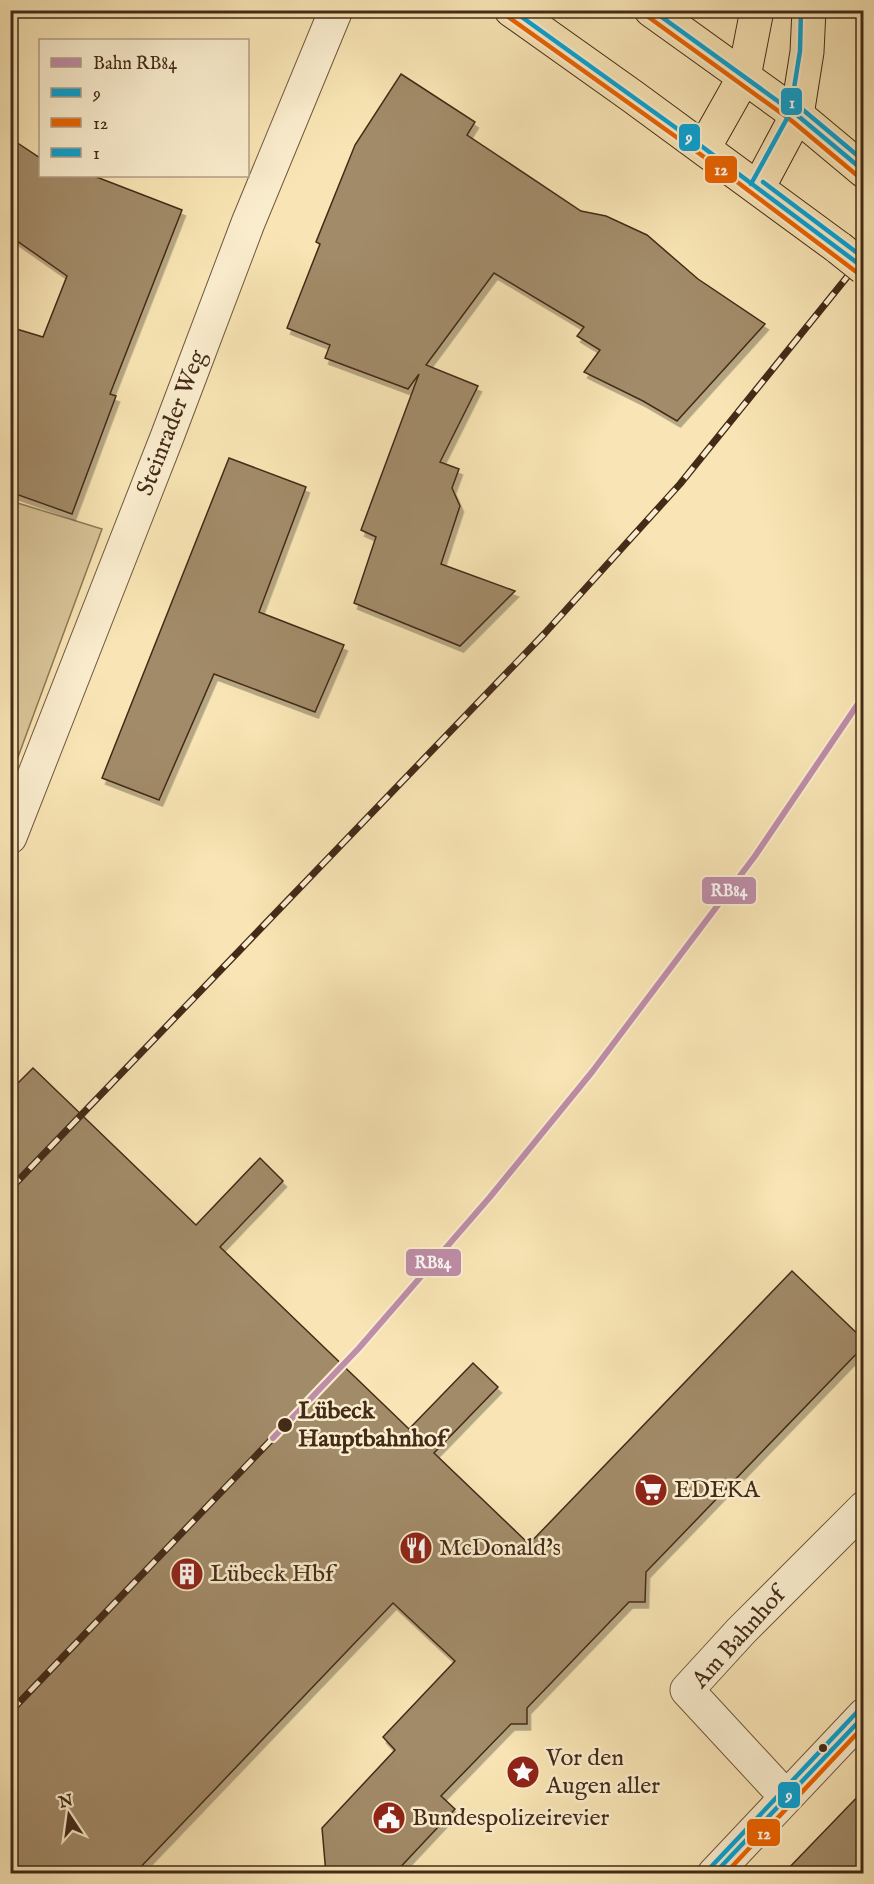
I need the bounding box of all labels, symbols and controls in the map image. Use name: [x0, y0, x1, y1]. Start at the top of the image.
legend: [39, 39, 249, 177]
text: Bahn RB84: [93, 53, 177, 76]
text: 9: [92, 83, 101, 106]
line badge: 1: [780, 87, 803, 116]
text: 1: [789, 94, 795, 114]
text: 12: [93, 113, 108, 136]
line badge: 9: [678, 123, 701, 152]
text: 9: [685, 129, 693, 149]
text: 1: [93, 143, 100, 166]
line badge: 12: [704, 155, 738, 184]
text: 12: [714, 161, 728, 181]
street label: Steinrader Weg: [130, 345, 214, 500]
line badge: RB84: [701, 876, 757, 905]
text: RB84: [711, 882, 749, 902]
line badge: RB84: [405, 1248, 462, 1277]
text: RB84: [415, 1254, 453, 1274]
place label: Lübeck Hauptbahnhof: [298, 1396, 450, 1455]
marker: Lübeck Hauptbahnhof: [276, 1416, 294, 1434]
supermarket icon: EDEKA: [633, 1472, 669, 1508]
place label: EDEKA: [674, 1475, 761, 1506]
restaurant icon: McDonald's: [398, 1530, 434, 1566]
place label: McDonald's: [439, 1533, 561, 1564]
building icon: Lübeck Hbf: [169, 1556, 205, 1592]
place label: Lübeck Hbf: [210, 1559, 338, 1590]
street label: Am Bahnhof: [685, 1578, 796, 1696]
unlabelled marker: [817, 1742, 829, 1754]
place label: Vor den Augen aller: [545, 1743, 660, 1802]
place icon: Vor den Augen aller: [505, 1754, 541, 1790]
line badge: 9: [777, 1781, 801, 1809]
north arrow: [39, 1785, 99, 1845]
text: 9: [785, 1787, 793, 1807]
text: N: [56, 1791, 75, 1814]
public building icon: Bundespolizeirevier: [371, 1800, 407, 1836]
place label: Bundespolizeirevier: [412, 1803, 610, 1834]
line badge: 12: [746, 1818, 781, 1847]
text: 12: [757, 1825, 771, 1845]

